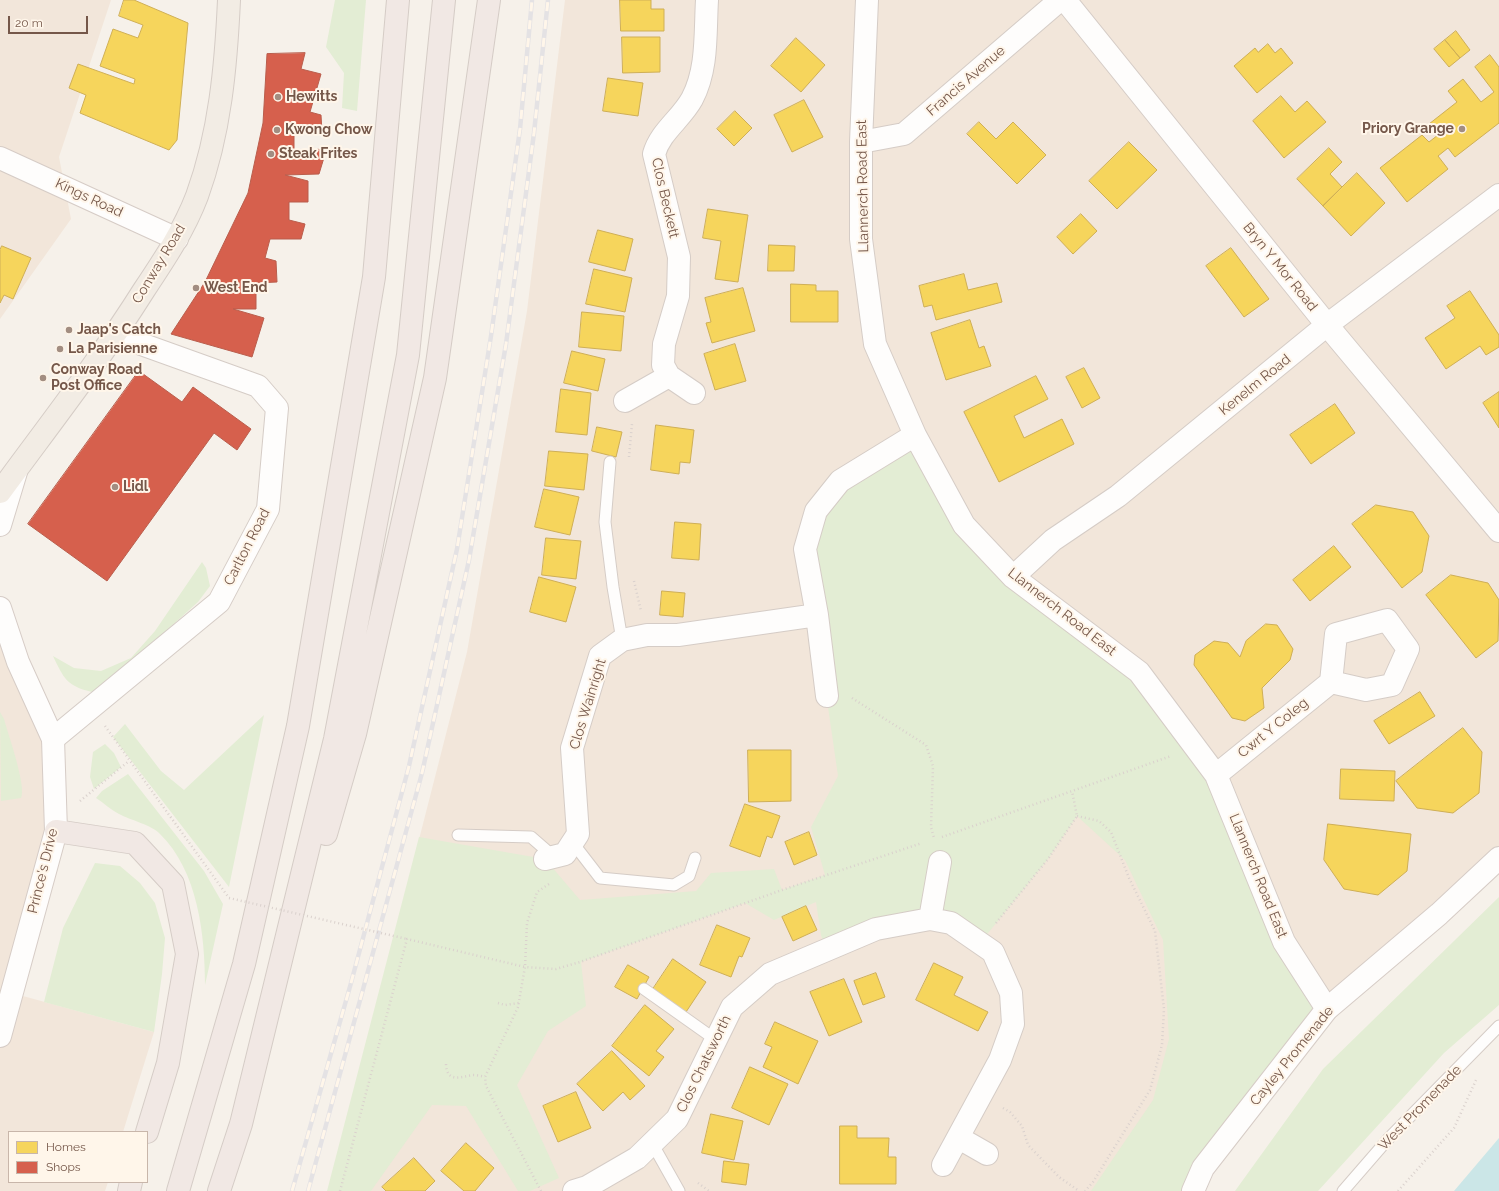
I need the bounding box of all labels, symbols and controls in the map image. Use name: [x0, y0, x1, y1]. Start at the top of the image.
scale bar: [10, 8, 90, 34]
text: 20 m: [15, 16, 43, 30]
street label: Francis Avenue: [923, 42, 1009, 120]
place label: Hewitts: [286, 89, 337, 105]
marker: Hewitts: [273, 92, 283, 102]
street label: Llannerch Road East: [853, 119, 873, 253]
place label: Priory Grange: [1362, 121, 1454, 137]
place label: Kwong Chow: [285, 122, 373, 138]
marker: Priory Grange: [1457, 124, 1467, 134]
marker: Kwong Chow: [272, 125, 282, 135]
place label: Steak Frites: [279, 146, 358, 162]
marker: Steak Frites: [266, 149, 276, 159]
street label: Clos Beckett: [648, 156, 682, 240]
street label: Kings Road: [52, 175, 126, 221]
street label: Bryn Y Mor Road: [1239, 219, 1321, 315]
street label: Conway Road: [129, 221, 189, 307]
place label: West End: [204, 280, 268, 296]
marker: West End: [191, 283, 201, 293]
place label: Jaap's Catch: [77, 322, 161, 338]
marker: Jaap's Catch: [64, 325, 74, 335]
place label: La Parisienne: [68, 341, 157, 357]
marker: La Parisienne: [55, 344, 65, 354]
street label: Kenelm Road: [1216, 351, 1294, 419]
place label: Conway Road Post Office: [51, 362, 142, 394]
marker: Conway Road Post Office: [38, 373, 48, 383]
place label: Lidl: [123, 479, 148, 495]
marker: Lidl: [110, 482, 120, 492]
street label: Carlton Road: [220, 506, 274, 588]
street label: Llannerch Road East: [1004, 564, 1120, 660]
street label: Clos Wainright: [566, 656, 610, 752]
street label: Cwrt Y Coleg: [1235, 695, 1311, 761]
street label: Llannerch Road East: [1225, 811, 1291, 941]
street label: Prince's Drive: [24, 827, 62, 915]
street label: Cayley Promenade: [1247, 1003, 1337, 1109]
street label: Clos Chatsworth: [673, 1013, 735, 1115]
street label: West Promenade: [1375, 1062, 1465, 1154]
legend: [8, 1131, 148, 1183]
text: Homes: [46, 1140, 86, 1154]
text: Shops: [46, 1160, 81, 1174]

